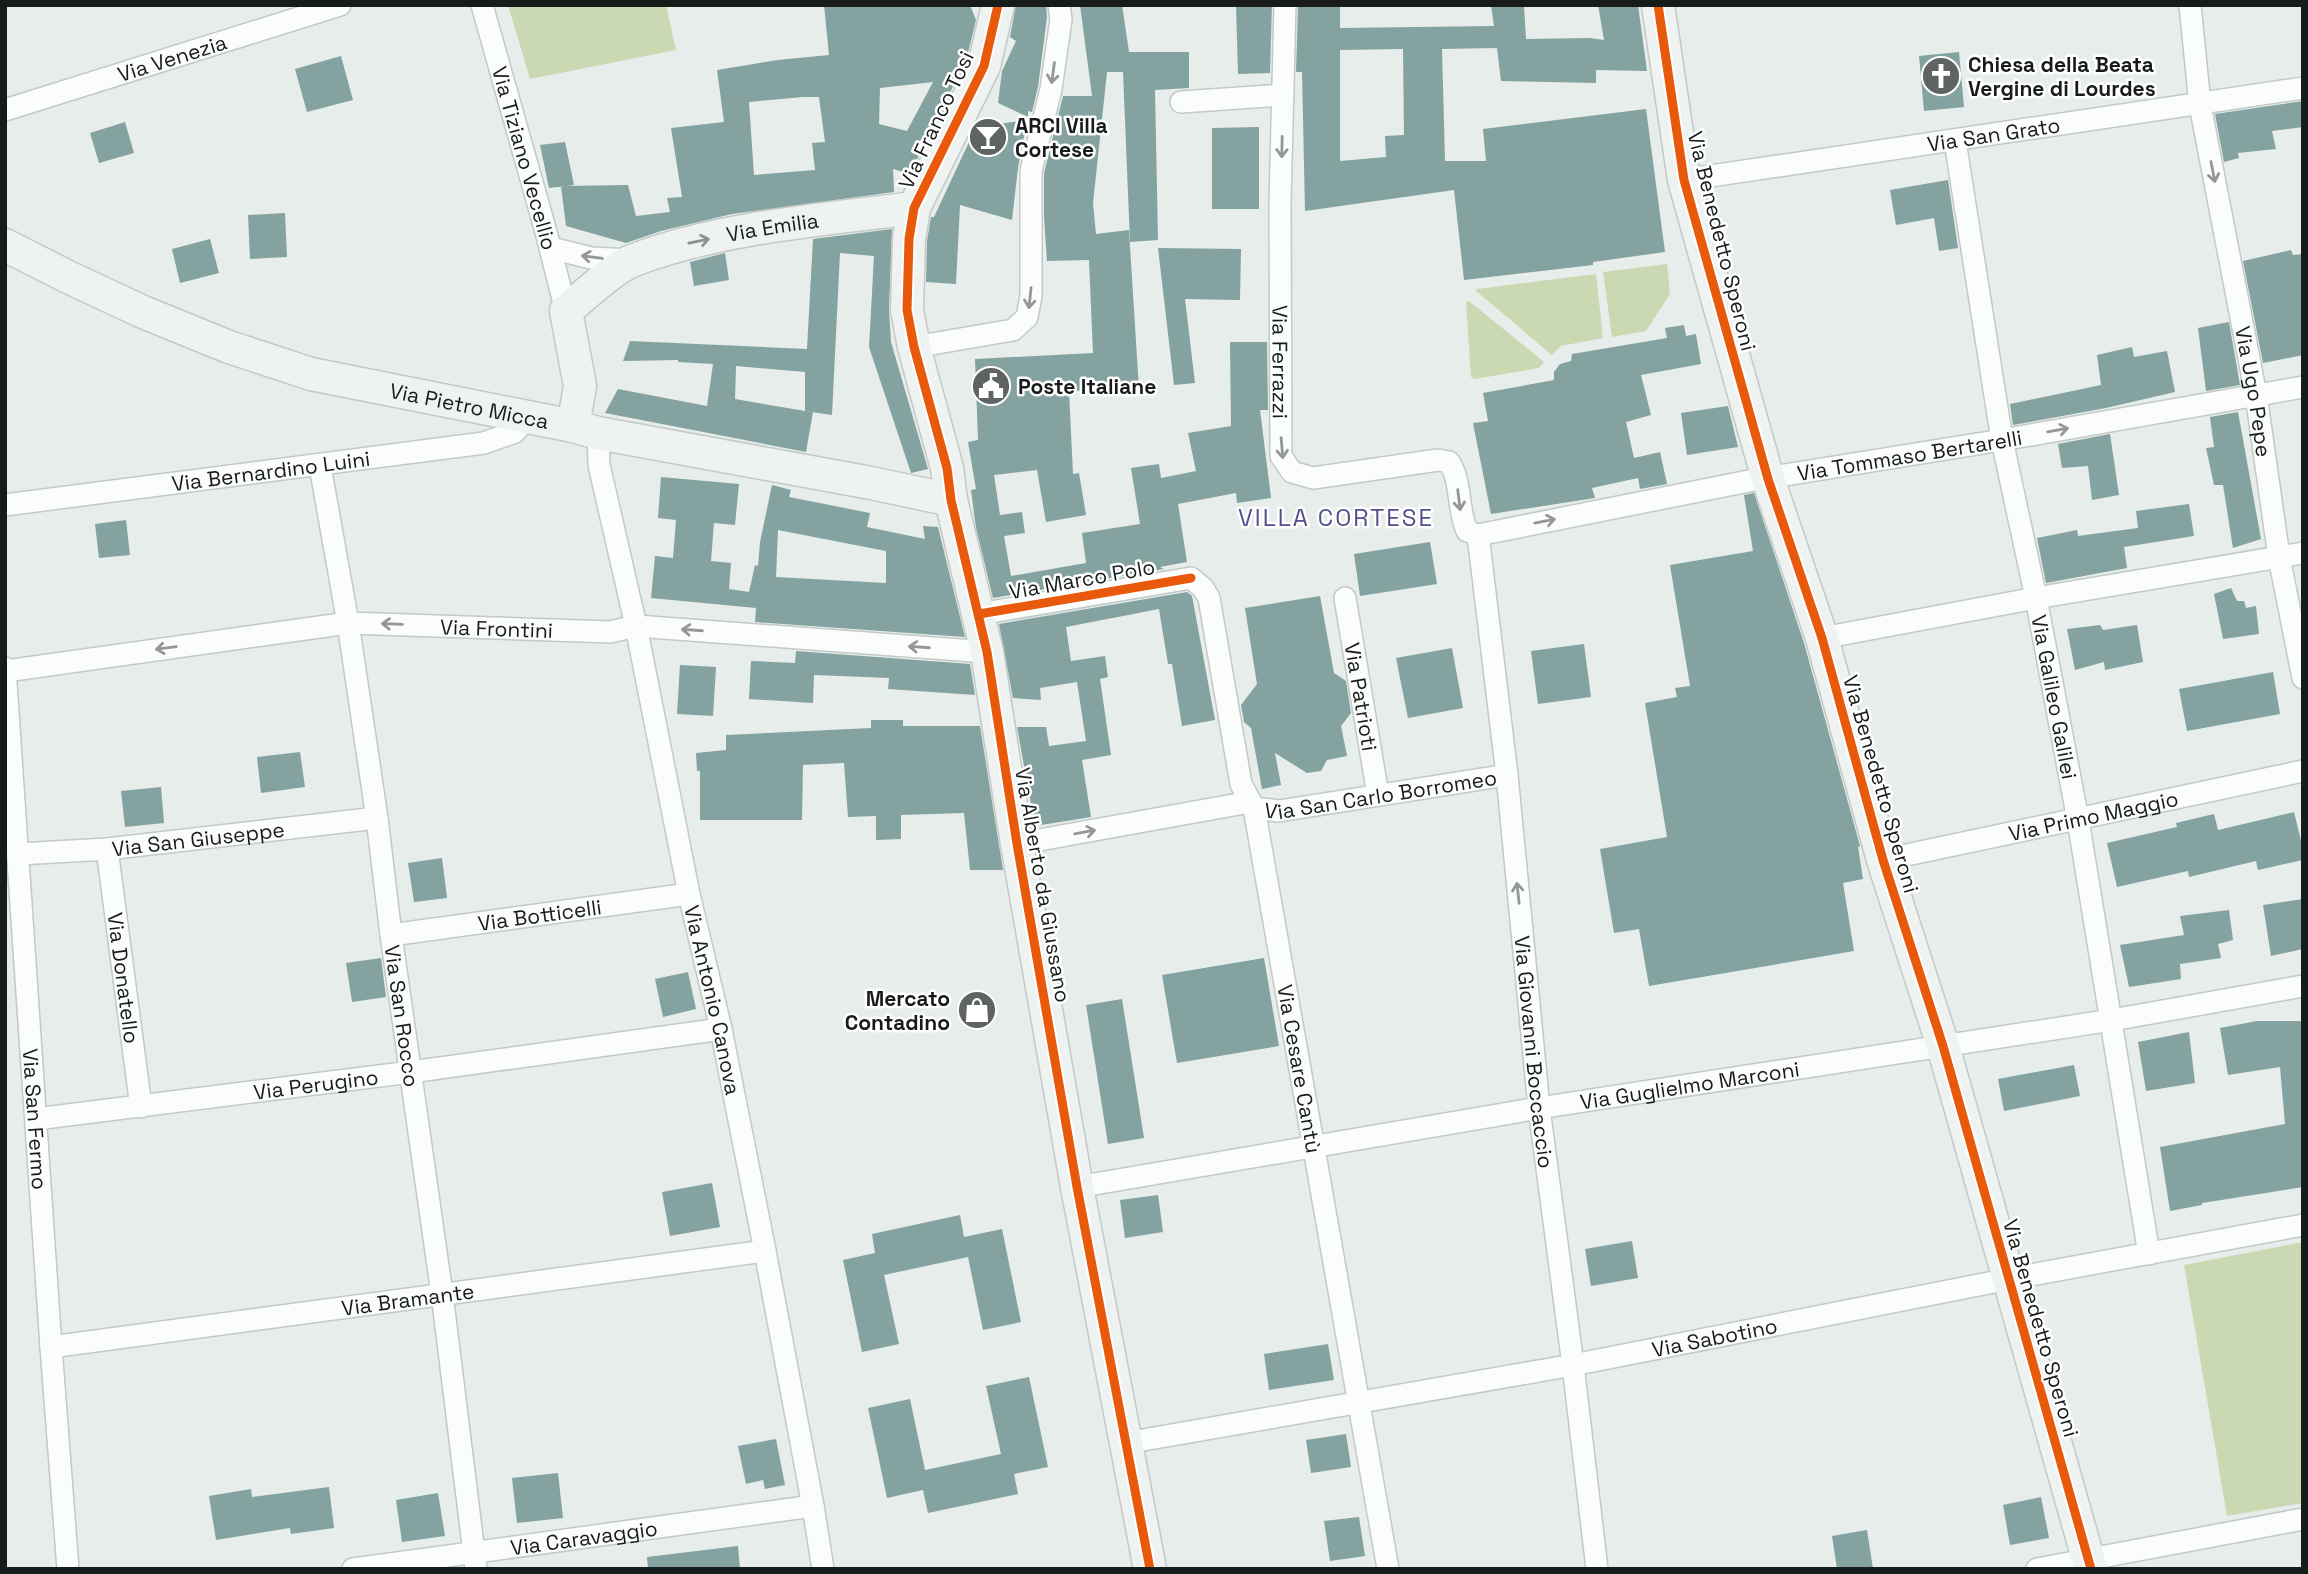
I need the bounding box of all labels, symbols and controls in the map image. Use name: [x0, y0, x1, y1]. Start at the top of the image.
street label: Via Venezia: [114, 28, 230, 87]
street label: Via Franco Tosi: [892, 47, 980, 193]
place label: Chiesa della Beata Vergine di Lourdes: [1968, 51, 2156, 102]
church icon: Chiesa della Beata Vergine di Lourdes: [1920, 55, 1962, 97]
one-way arrow: [1047, 61, 1060, 84]
street label: Via Tiziano Vecellio: [486, 63, 564, 253]
street label: Via San Grato: [1925, 111, 2062, 157]
place label: ARCI Villa Cortese: [1015, 112, 1108, 163]
bar icon: ARCI Villa Cortese: [967, 116, 1009, 158]
street label: Via Benedetto Speroni: [1682, 128, 1762, 354]
one-way arrow: [1275, 135, 1288, 158]
one-way arrow: [2207, 160, 2220, 183]
street label: Via Emilia: [724, 206, 820, 247]
one-way arrow: [687, 234, 710, 248]
one-way arrow: [581, 250, 603, 263]
one-way arrow: [1023, 286, 1036, 309]
street label: Via Ferrazzi: [1267, 305, 1294, 419]
street label: Via Ugo Pepe: [2229, 324, 2278, 459]
public building icon: Poste Italiane: [970, 365, 1012, 407]
place label: Poste Italiane: [1018, 373, 1156, 400]
street label: Via Pietro Micca: [387, 376, 551, 434]
street label: Via Tommaso Bertarelli: [1795, 423, 2024, 486]
one-way arrow: [2046, 423, 2069, 436]
one-way arrow: [1276, 436, 1289, 458]
street label: Via Bernardino Luini: [170, 444, 372, 497]
one-way arrow: [1452, 489, 1465, 511]
district label: VILLA CORTESE: [1238, 502, 1434, 533]
one-way arrow: [1533, 514, 1556, 528]
street label: Via Marco Polo: [1007, 553, 1157, 605]
street label: Via Galileo Galilei: [2026, 612, 2083, 781]
street label: Via Frontini: [440, 613, 553, 644]
one-way arrow: [381, 618, 404, 631]
one-way arrow: [681, 623, 704, 636]
one-way arrow: [908, 640, 931, 653]
street label: Via Patrioti: [1339, 640, 1384, 753]
one-way arrow: [155, 642, 178, 655]
street label: Via Benedetto Speroni: [1837, 672, 1925, 896]
street label: Via San Carlo Borromeo: [1263, 763, 1499, 825]
street label: Via Alberto da Giussano: [1009, 765, 1077, 1005]
street label: Via Primo Maggio: [2006, 784, 2181, 847]
street label: Via San Giuseppe: [110, 815, 286, 862]
one-way arrow: [1073, 825, 1096, 838]
one-way arrow: [1512, 883, 1525, 905]
street label: Via Botticelli: [476, 893, 603, 936]
street label: Via Antonio Canova: [679, 902, 747, 1097]
street label: Via Donatello: [102, 911, 146, 1045]
street label: Via Giovanni Boccaccio: [1509, 934, 1560, 1170]
street label: Via San Rocco: [379, 943, 426, 1089]
street label: Via Cesare Cantù: [1272, 982, 1328, 1155]
place label: Mercato Contadino: [845, 985, 950, 1036]
shop icon: Mercato Contadino: [956, 989, 998, 1031]
street label: Via San Fermo: [17, 1047, 54, 1190]
street label: Via Guglielmo Marconi: [1578, 1055, 1801, 1115]
street label: Via Perugino: [252, 1063, 380, 1105]
street label: Via Benedetto Speroni: [1997, 1216, 2085, 1440]
street label: Via Bramante: [340, 1277, 476, 1321]
street label: Via Sabotino: [1649, 1312, 1780, 1363]
street label: Via Caravaggio: [509, 1514, 659, 1561]

